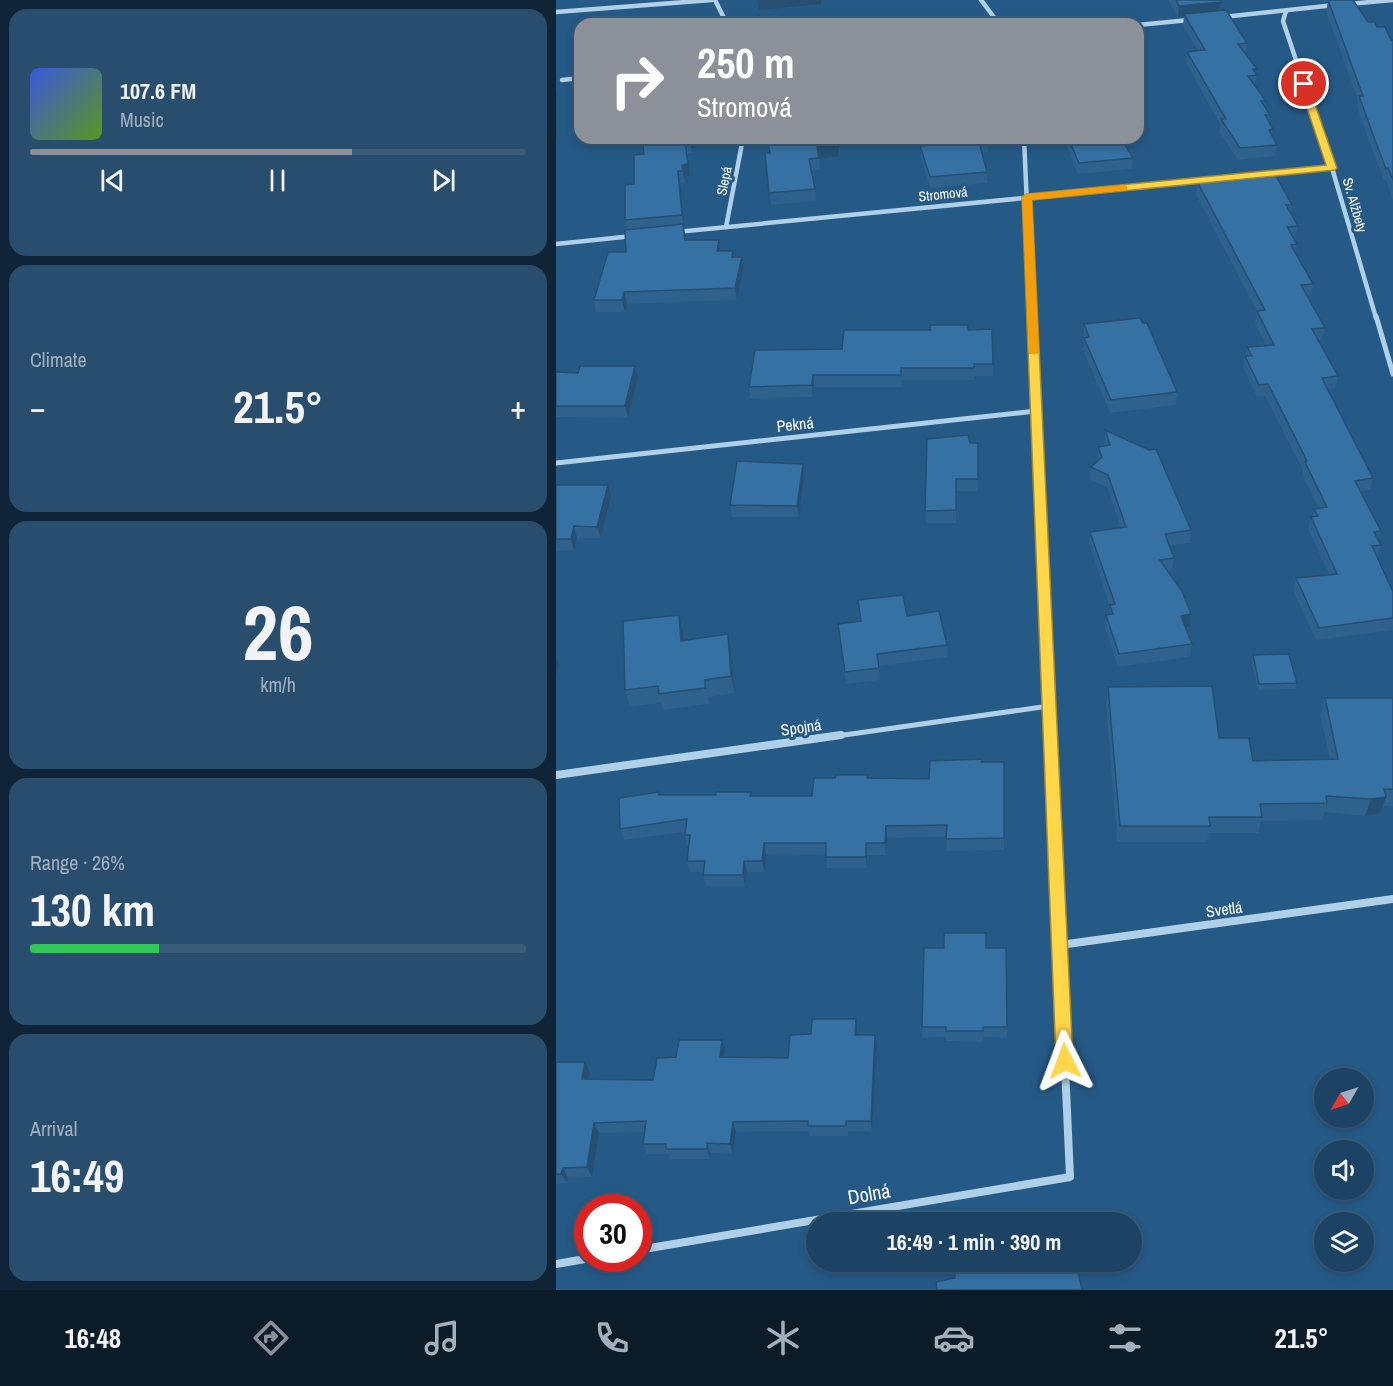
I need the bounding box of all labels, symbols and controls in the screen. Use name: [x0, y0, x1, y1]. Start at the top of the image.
text: 250 m: [697, 35, 795, 91]
icon: right: [598, 42, 676, 120]
pin: [1278, 58, 1329, 109]
icon: arrive: [1287, 67, 1320, 100]
text: 107.6 FM: [120, 76, 196, 106]
text: Stromová: [697, 89, 792, 125]
text: Music: [120, 106, 164, 133]
icon: previous: [96, 164, 129, 197]
icon: pause: [261, 164, 294, 197]
icon: next: [427, 164, 460, 197]
street label: Slepá: [712, 164, 736, 197]
street label: Sv. Alžbety: [1339, 176, 1371, 235]
street label: Stromová: [918, 182, 969, 206]
text: Climate: [30, 346, 87, 373]
text: 21.5°: [233, 376, 323, 437]
text: −: [30, 385, 46, 429]
text: +: [510, 385, 526, 429]
street label: Pekná: [775, 411, 815, 437]
text: 26: [242, 579, 314, 684]
text: km/h: [260, 671, 296, 698]
street label: Spojná: [779, 713, 823, 741]
text: Range · 26%: [30, 849, 125, 876]
text: 130 km: [30, 879, 155, 940]
street label: Svetlá: [1204, 895, 1244, 922]
position arrow: [1033, 1029, 1097, 1093]
north arrow: [1314, 1068, 1374, 1128]
map controls: [1314, 1068, 1374, 1272]
text: Arrival: [30, 1115, 77, 1142]
button: sound: [1314, 1140, 1374, 1200]
text: 16:49: [30, 1145, 124, 1206]
street label: Dolná: [845, 1176, 892, 1211]
speed limit sign: 30: [574, 1194, 652, 1272]
button: layers: [1314, 1212, 1374, 1272]
text: 16:49 · 1 min · 390 m: [887, 1227, 1061, 1257]
icon: directions: [250, 1317, 292, 1359]
icon: music: [421, 1317, 463, 1359]
icon: phone: [591, 1317, 633, 1359]
icon: climate: [762, 1317, 804, 1359]
icon: car: [933, 1317, 975, 1359]
icon: filters: [1104, 1317, 1146, 1359]
text: 16:48: [64, 1320, 121, 1356]
text: 21.5°: [1275, 1320, 1329, 1356]

